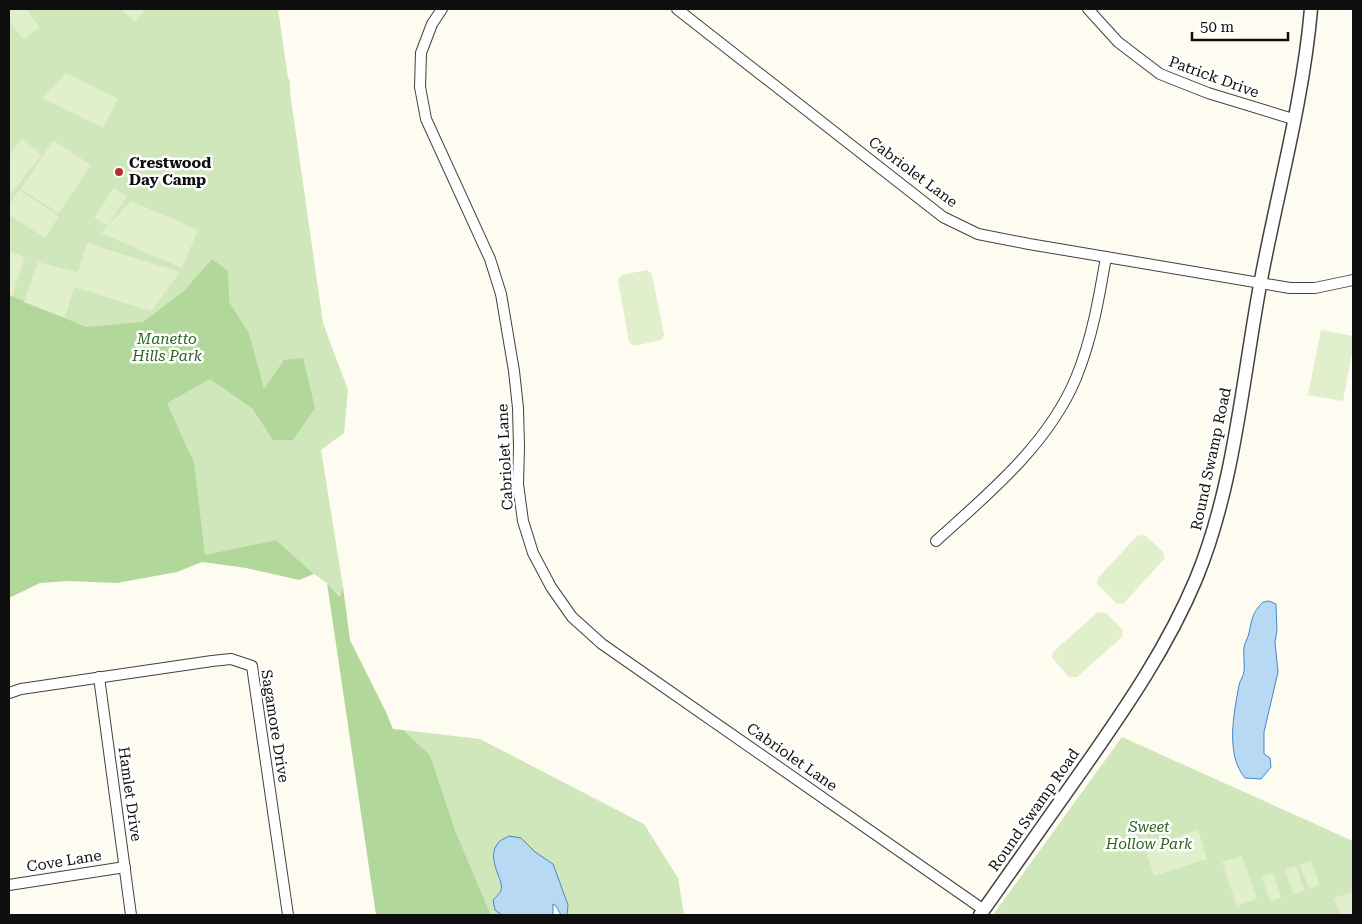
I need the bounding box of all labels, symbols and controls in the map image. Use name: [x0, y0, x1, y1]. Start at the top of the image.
scale bar: [1192, 10, 1288, 42]
text: 50 m: [1200, 18, 1235, 36]
street label: Patrick Drive: [1166, 52, 1262, 102]
street label: Cabriolet Lane: [865, 133, 961, 211]
place label: Crestwood Day Camp: [129, 154, 211, 189]
marker: Crestwood Day Camp: [113, 166, 125, 178]
park label: Manetto Hills Park: [131, 330, 203, 365]
street label: Round Swamp Road: [1187, 386, 1235, 532]
street label: Cabriolet Lane: [493, 403, 517, 511]
street label: Sagamore Drive: [257, 668, 293, 784]
street label: Cabriolet Lane: [743, 719, 841, 795]
street label: Round Swamp Road: [985, 745, 1083, 875]
street label: Hamlet Drive: [114, 746, 146, 842]
park label: Sweet Hollow Park: [1105, 818, 1193, 853]
street label: Cove Lane: [25, 846, 103, 876]

